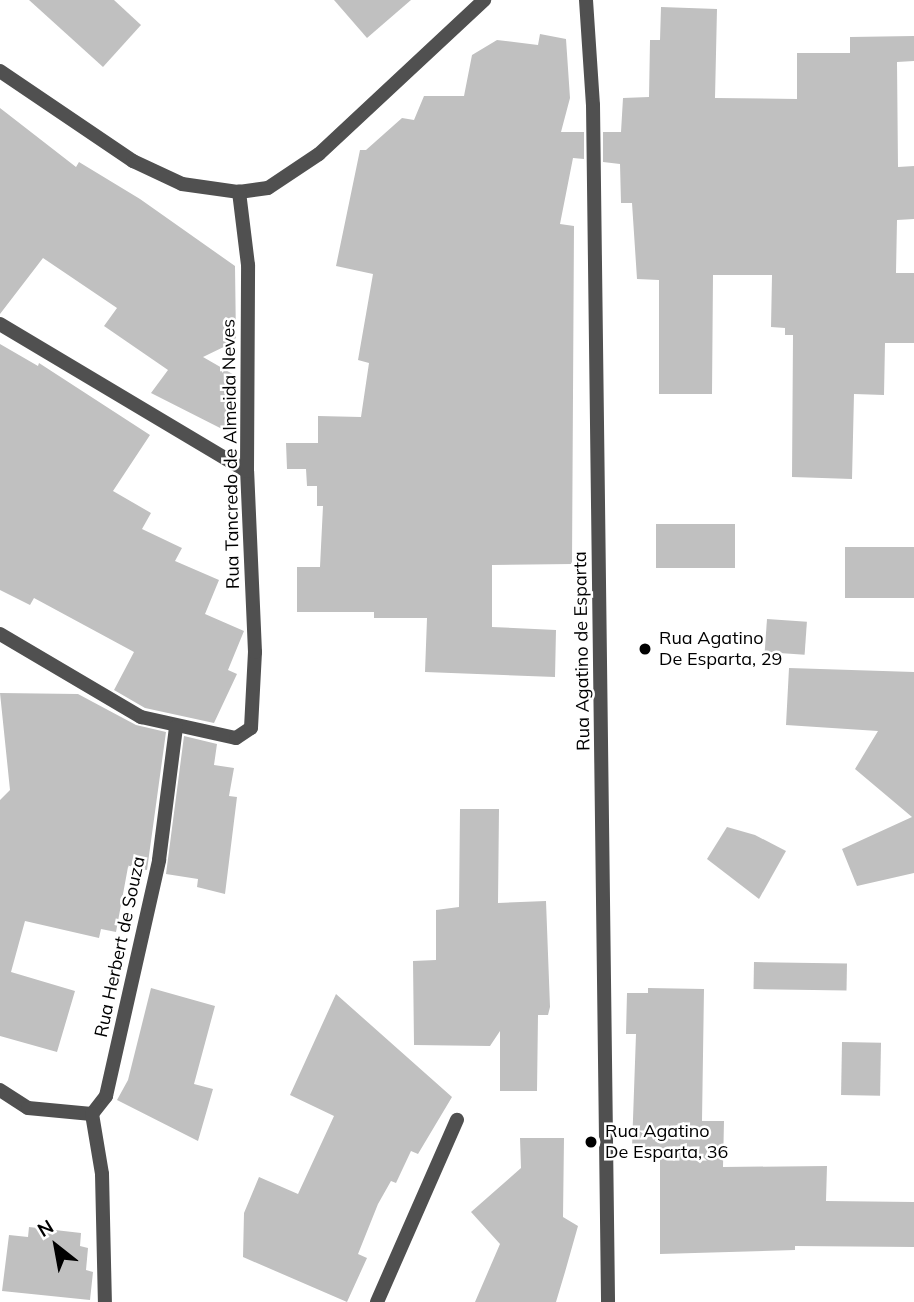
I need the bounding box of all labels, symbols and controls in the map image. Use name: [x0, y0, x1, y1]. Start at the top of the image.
street label: Rua Tancredo de Almeida Neves: [218, 319, 244, 589]
street label: Rua Agatino de Esparta: [569, 551, 595, 751]
place label: Rua Agatino De Esparta, 29: [659, 628, 782, 670]
marker: Rua Agatino De Esparta, 29: [637, 641, 653, 657]
street label: Rua Herbert de Souza: [90, 855, 150, 1039]
place label: Rua Agatino De Esparta, 36: [605, 1121, 728, 1164]
marker: Rua Agatino De Esparta, 36: [583, 1134, 599, 1150]
north arrow: [21, 1211, 91, 1281]
text: N: [33, 1214, 58, 1242]

